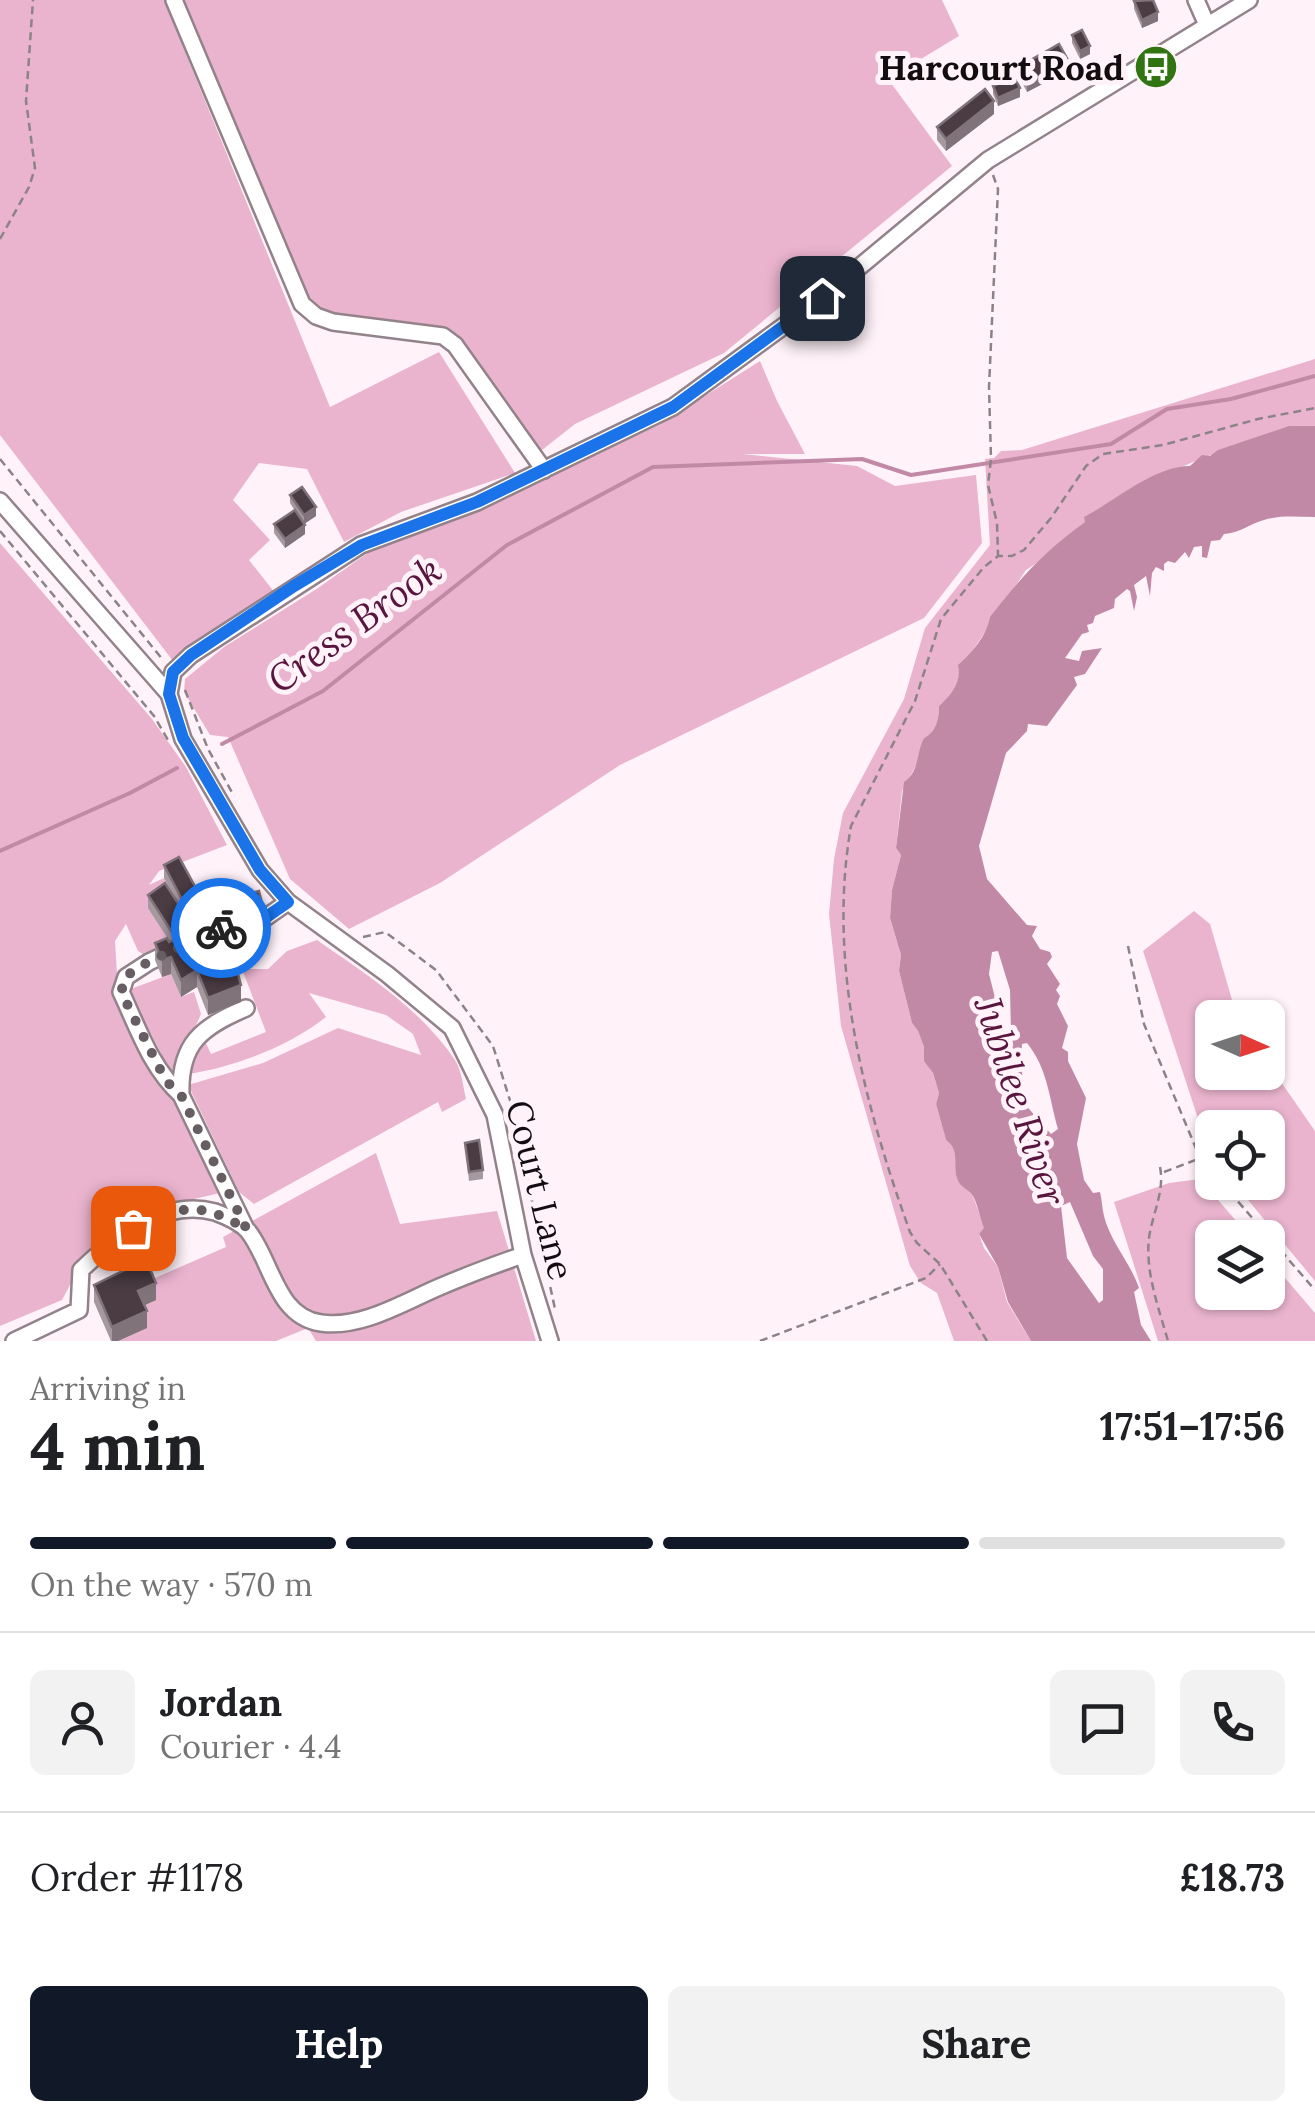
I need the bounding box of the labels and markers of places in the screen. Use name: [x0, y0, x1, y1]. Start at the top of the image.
bus stop icon: Harcourt Road: [1133, 44, 1179, 90]
place label: Harcourt Road: [879, 45, 1124, 90]
pin: [780, 256, 865, 341]
pin: [91, 1186, 176, 1271]

